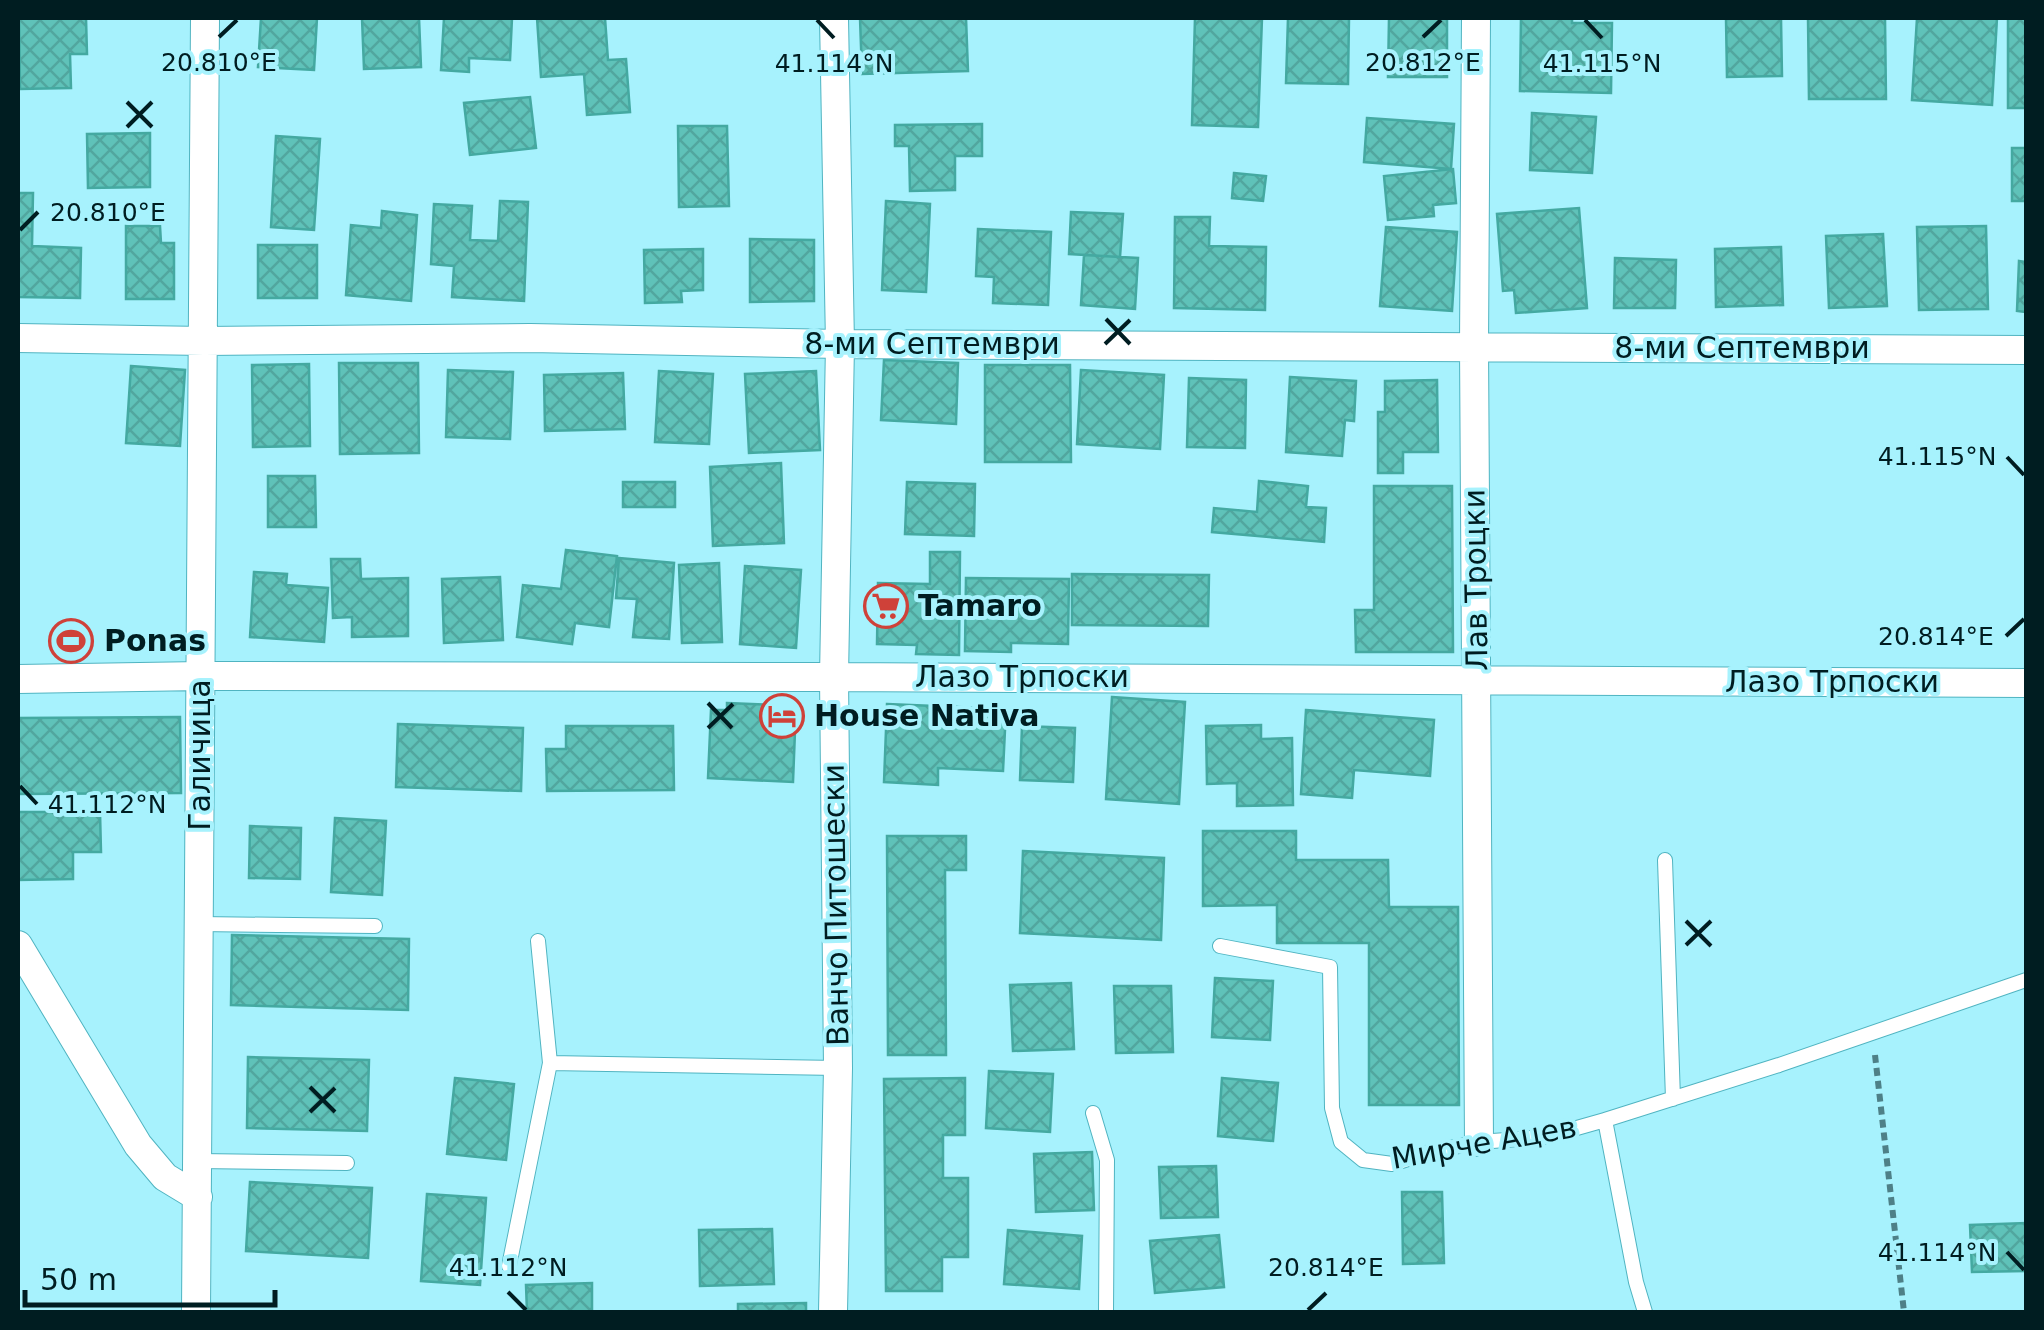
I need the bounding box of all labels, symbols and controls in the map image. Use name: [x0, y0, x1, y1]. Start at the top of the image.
text: 20.810°E: [161, 48, 277, 77]
text: 20.812°E: [1365, 48, 1481, 77]
text: 41.114°N: [775, 49, 893, 78]
text: 41.115°N: [1543, 49, 1661, 78]
text: 20.810°E: [50, 198, 166, 227]
street label: 8-ми Септември: [804, 326, 1060, 361]
street label: 8-ми Септември: [1614, 330, 1870, 365]
text: 41.115°N: [1878, 442, 1996, 471]
street label: Лав Троцки: [1456, 489, 1495, 671]
supermarket icon: Tamaro: [863, 583, 909, 629]
place label: Tamaro: [918, 588, 1042, 623]
sports icon: Ponas: [48, 618, 94, 664]
text: 20.814°E: [1878, 622, 1994, 651]
place label: Ponas: [104, 623, 206, 658]
street label: Лазо Трпоски: [915, 659, 1129, 694]
street label: Лазо Трпоски: [1725, 664, 1939, 699]
street label: Галичица: [182, 679, 217, 831]
hotel icon: House Nativa: [759, 693, 805, 739]
place label: House Nativa: [814, 698, 1040, 733]
street label: Ванчо Питошески: [816, 764, 855, 1046]
text: 41.112°N: [48, 790, 166, 819]
street label: Мирче Ацев: [1389, 1109, 1579, 1176]
text: 41.114°N: [1878, 1238, 1996, 1267]
scale bar: [25, 1245, 275, 1307]
text: 41.112°N: [449, 1253, 567, 1282]
text: 20.814°E: [1268, 1253, 1384, 1282]
text: 50 m: [40, 1262, 117, 1297]

